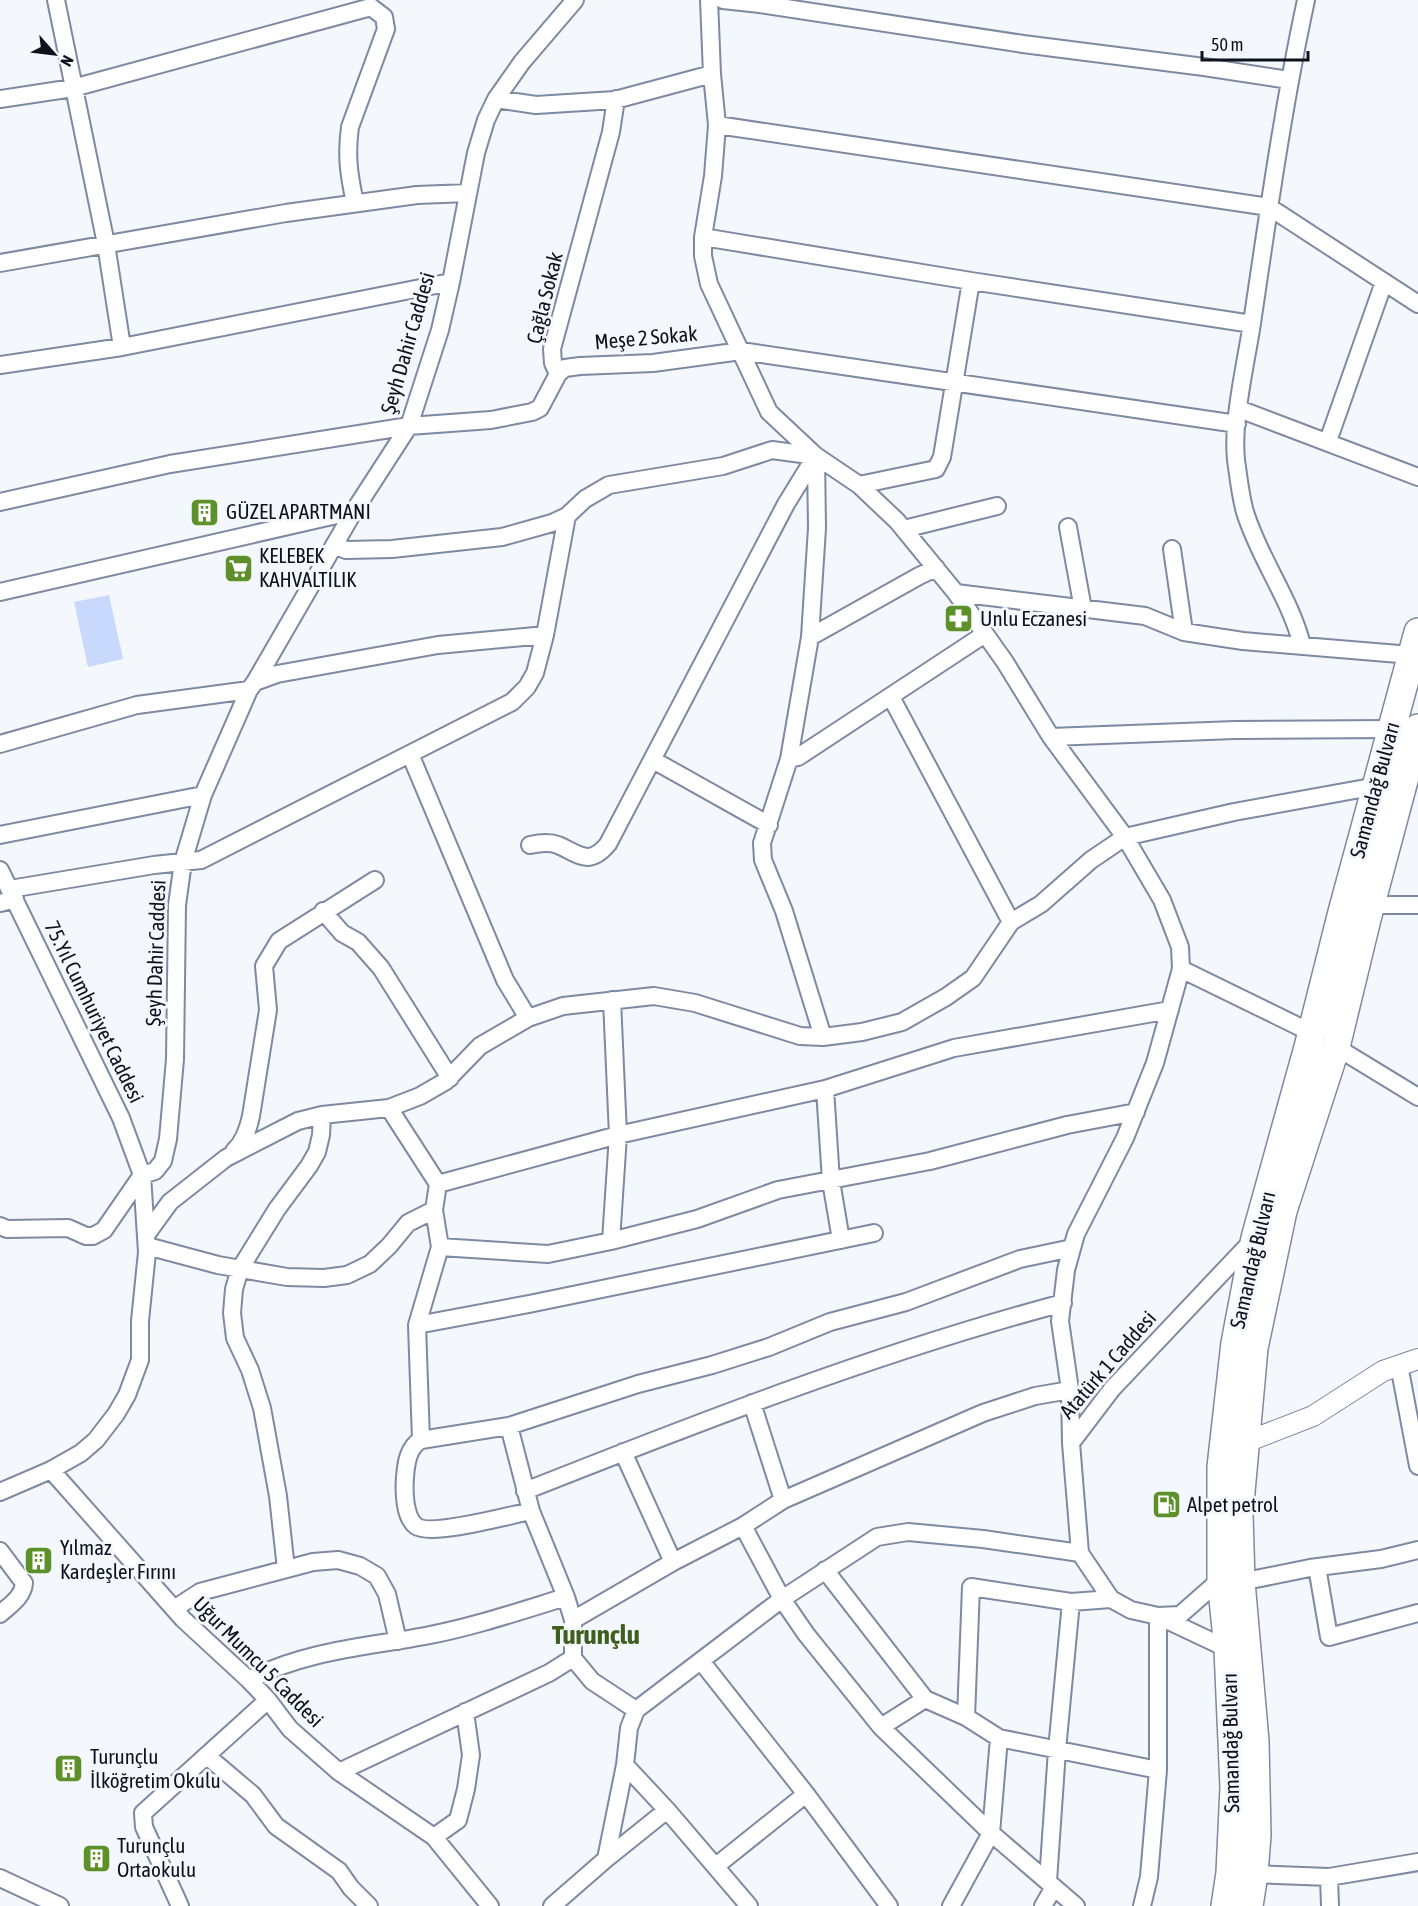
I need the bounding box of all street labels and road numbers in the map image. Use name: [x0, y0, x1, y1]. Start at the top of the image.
street label: Çağla Sokak: [521, 250, 567, 346]
street label: Şeyh Dahir Caddesi: [375, 269, 439, 416]
street label: Meşe 2 Sokak: [594, 321, 698, 353]
street label: Samandağ Bulvarı: [1344, 719, 1404, 860]
street label: Şeyh Dahir Caddesi: [140, 879, 170, 1027]
street label: 75.Yıl Cumhuriyet Caddesi: [40, 917, 149, 1106]
street label: Samandağ Bulvarı: [1225, 1189, 1279, 1331]
street label: Atatürk 1 Caddesi: [1054, 1306, 1160, 1423]
street label: Uğur Mumcu 5 Caddesi: [189, 1591, 329, 1731]
street label: Samandağ Bulvarı: [1217, 1673, 1243, 1813]

